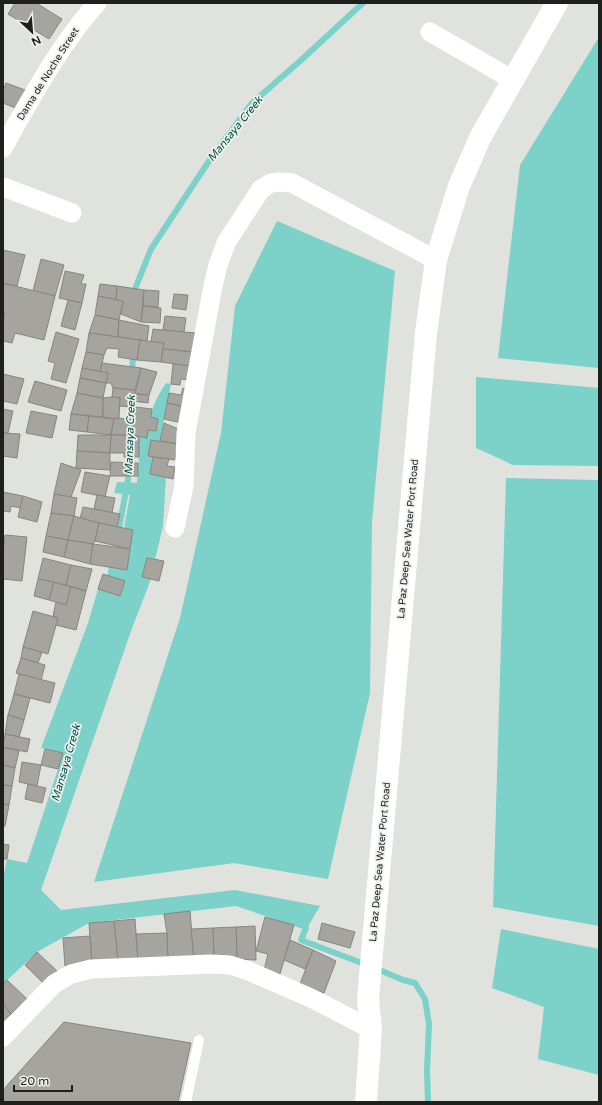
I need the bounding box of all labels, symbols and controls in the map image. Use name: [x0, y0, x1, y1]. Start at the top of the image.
north arrow: [12, 12, 52, 52]
street label: Dama de Noche Street: [15, 25, 81, 123]
water label: Mansaya Creek: [205, 93, 266, 164]
water label: Mansaya Creek: [122, 394, 138, 475]
street label: La Paz Deep Sea Water Port Road: [395, 459, 421, 619]
water label: Mansaya Creek: [49, 722, 84, 803]
street label: La Paz Deep Sea Water Port Road: [367, 782, 393, 942]
scale bar: [14, 1067, 72, 1093]
text: 20 m: [20, 1074, 49, 1088]

